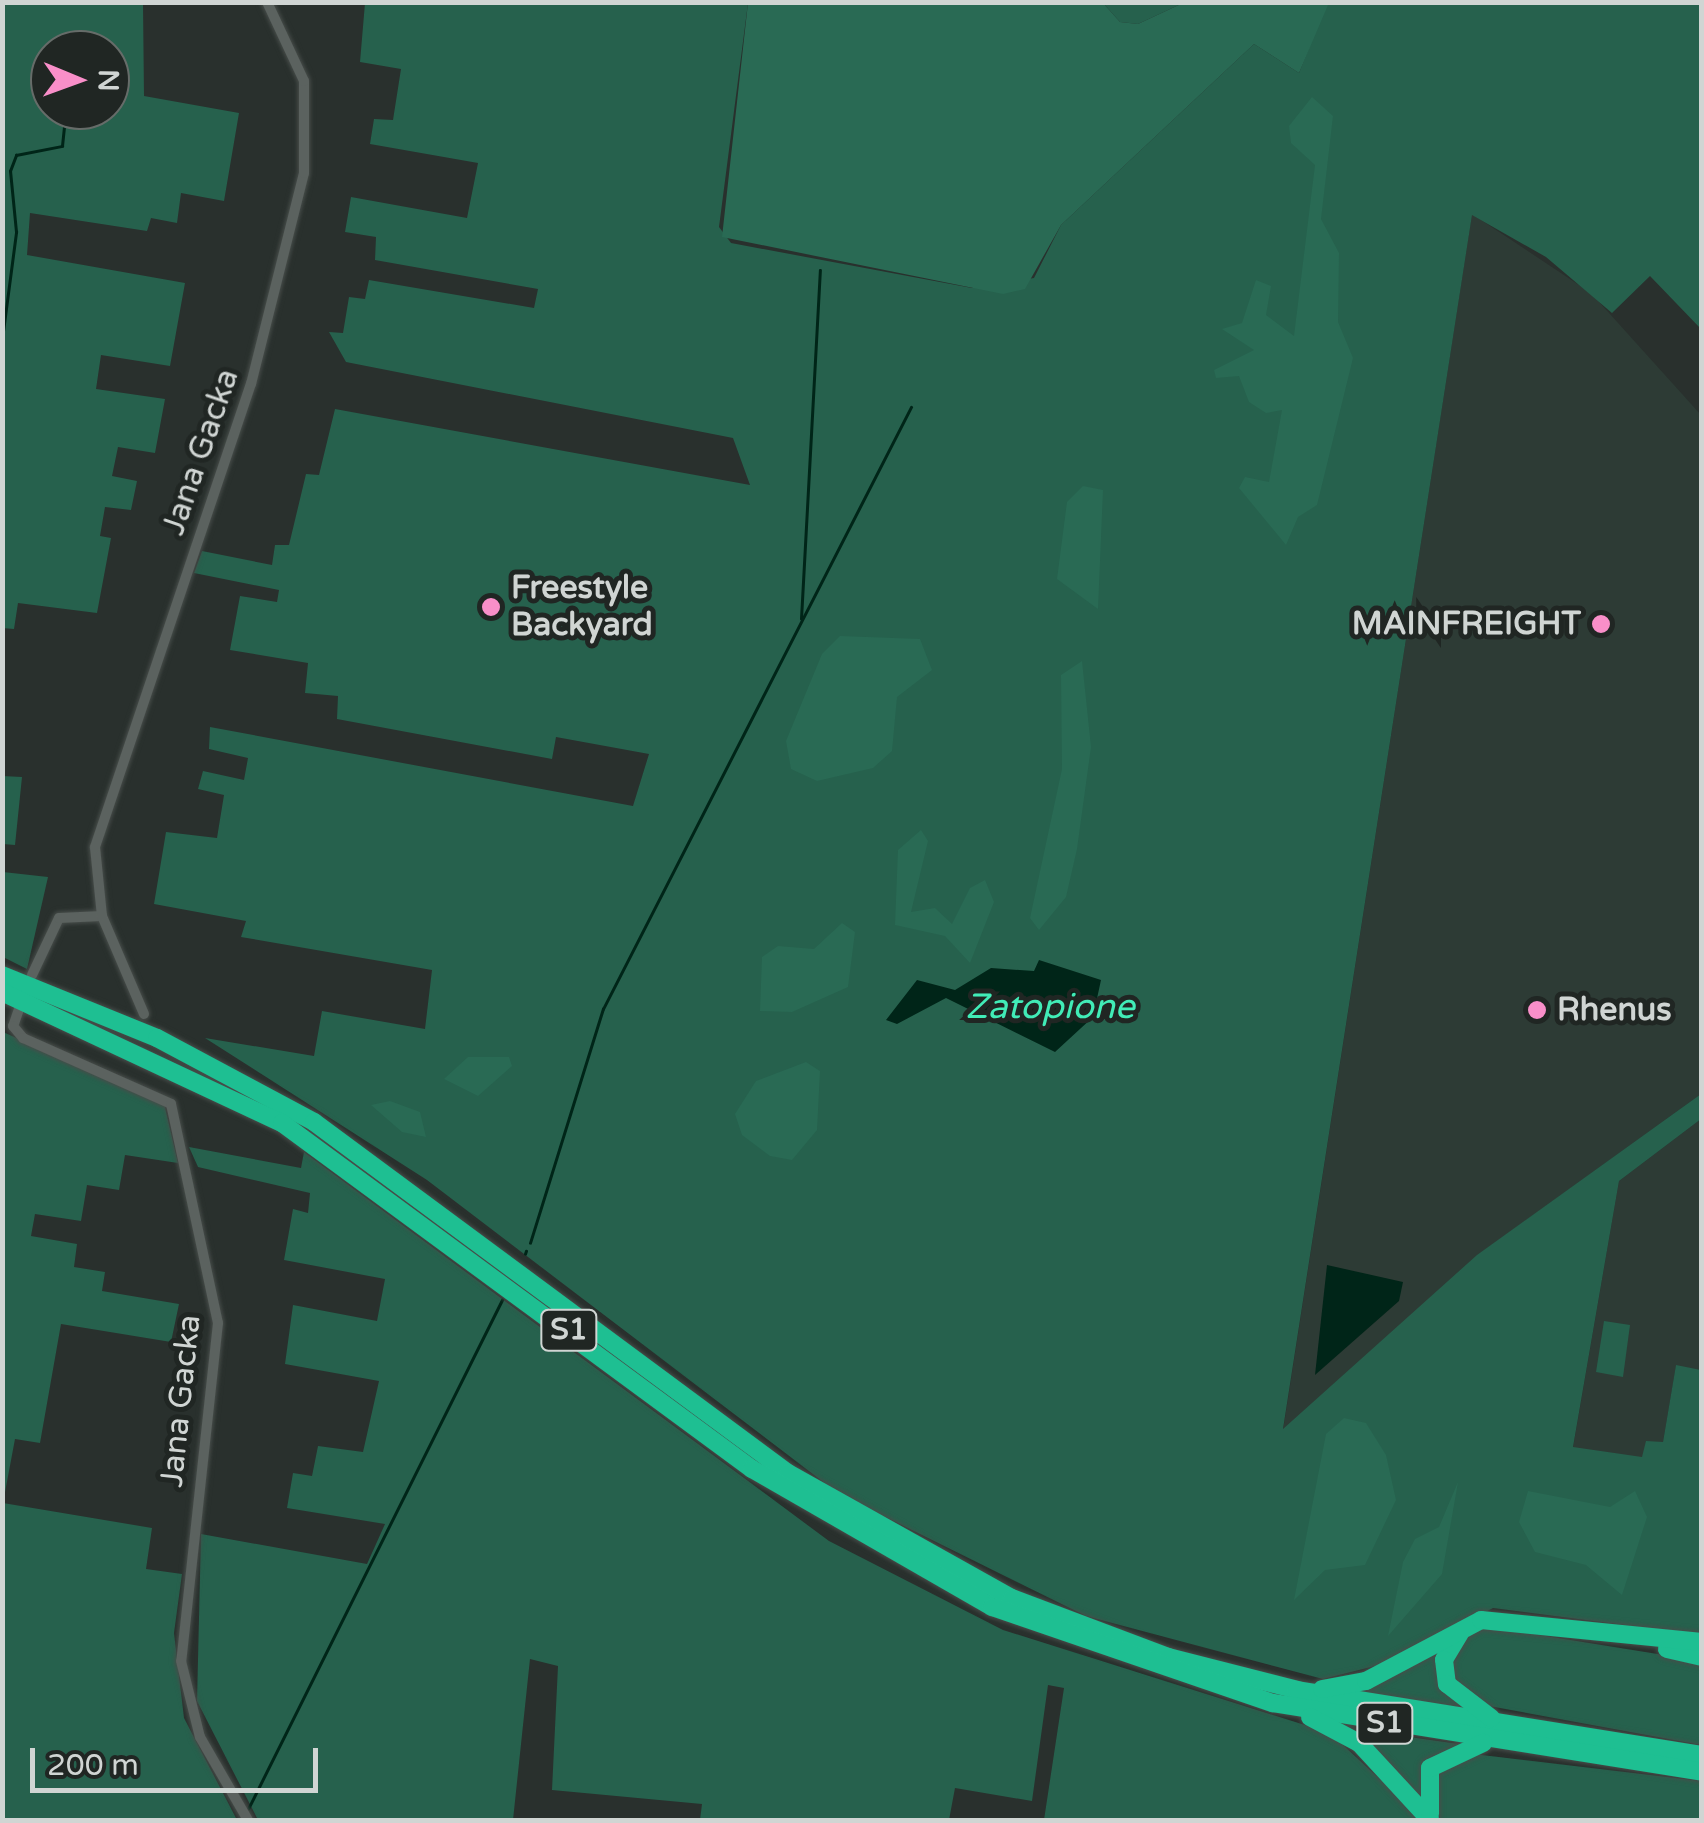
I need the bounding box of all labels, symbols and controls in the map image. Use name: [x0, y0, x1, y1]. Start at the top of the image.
north arrow: [30, 30, 130, 130]
text: N: [91, 69, 125, 92]
street label: Jana Gacka: [155, 364, 247, 540]
place label: Freestyle Backyard: [511, 570, 653, 645]
marker: Freestyle Backyard: [480, 596, 502, 618]
place label: MAINFREIGHT: [1352, 605, 1581, 643]
marker: MAINFREIGHT: [1590, 613, 1612, 635]
water label: Zatopione: [965, 986, 1135, 1028]
place label: Rhenus: [1557, 991, 1672, 1029]
marker: Rhenus: [1526, 999, 1548, 1021]
road number: S1: [539, 1305, 599, 1355]
street label: Jana Gacka: [153, 1313, 209, 1489]
road number: S1: [1355, 1698, 1415, 1748]
scale bar: [35, 1728, 322, 1790]
text: 200 m: [47, 1747, 139, 1784]

